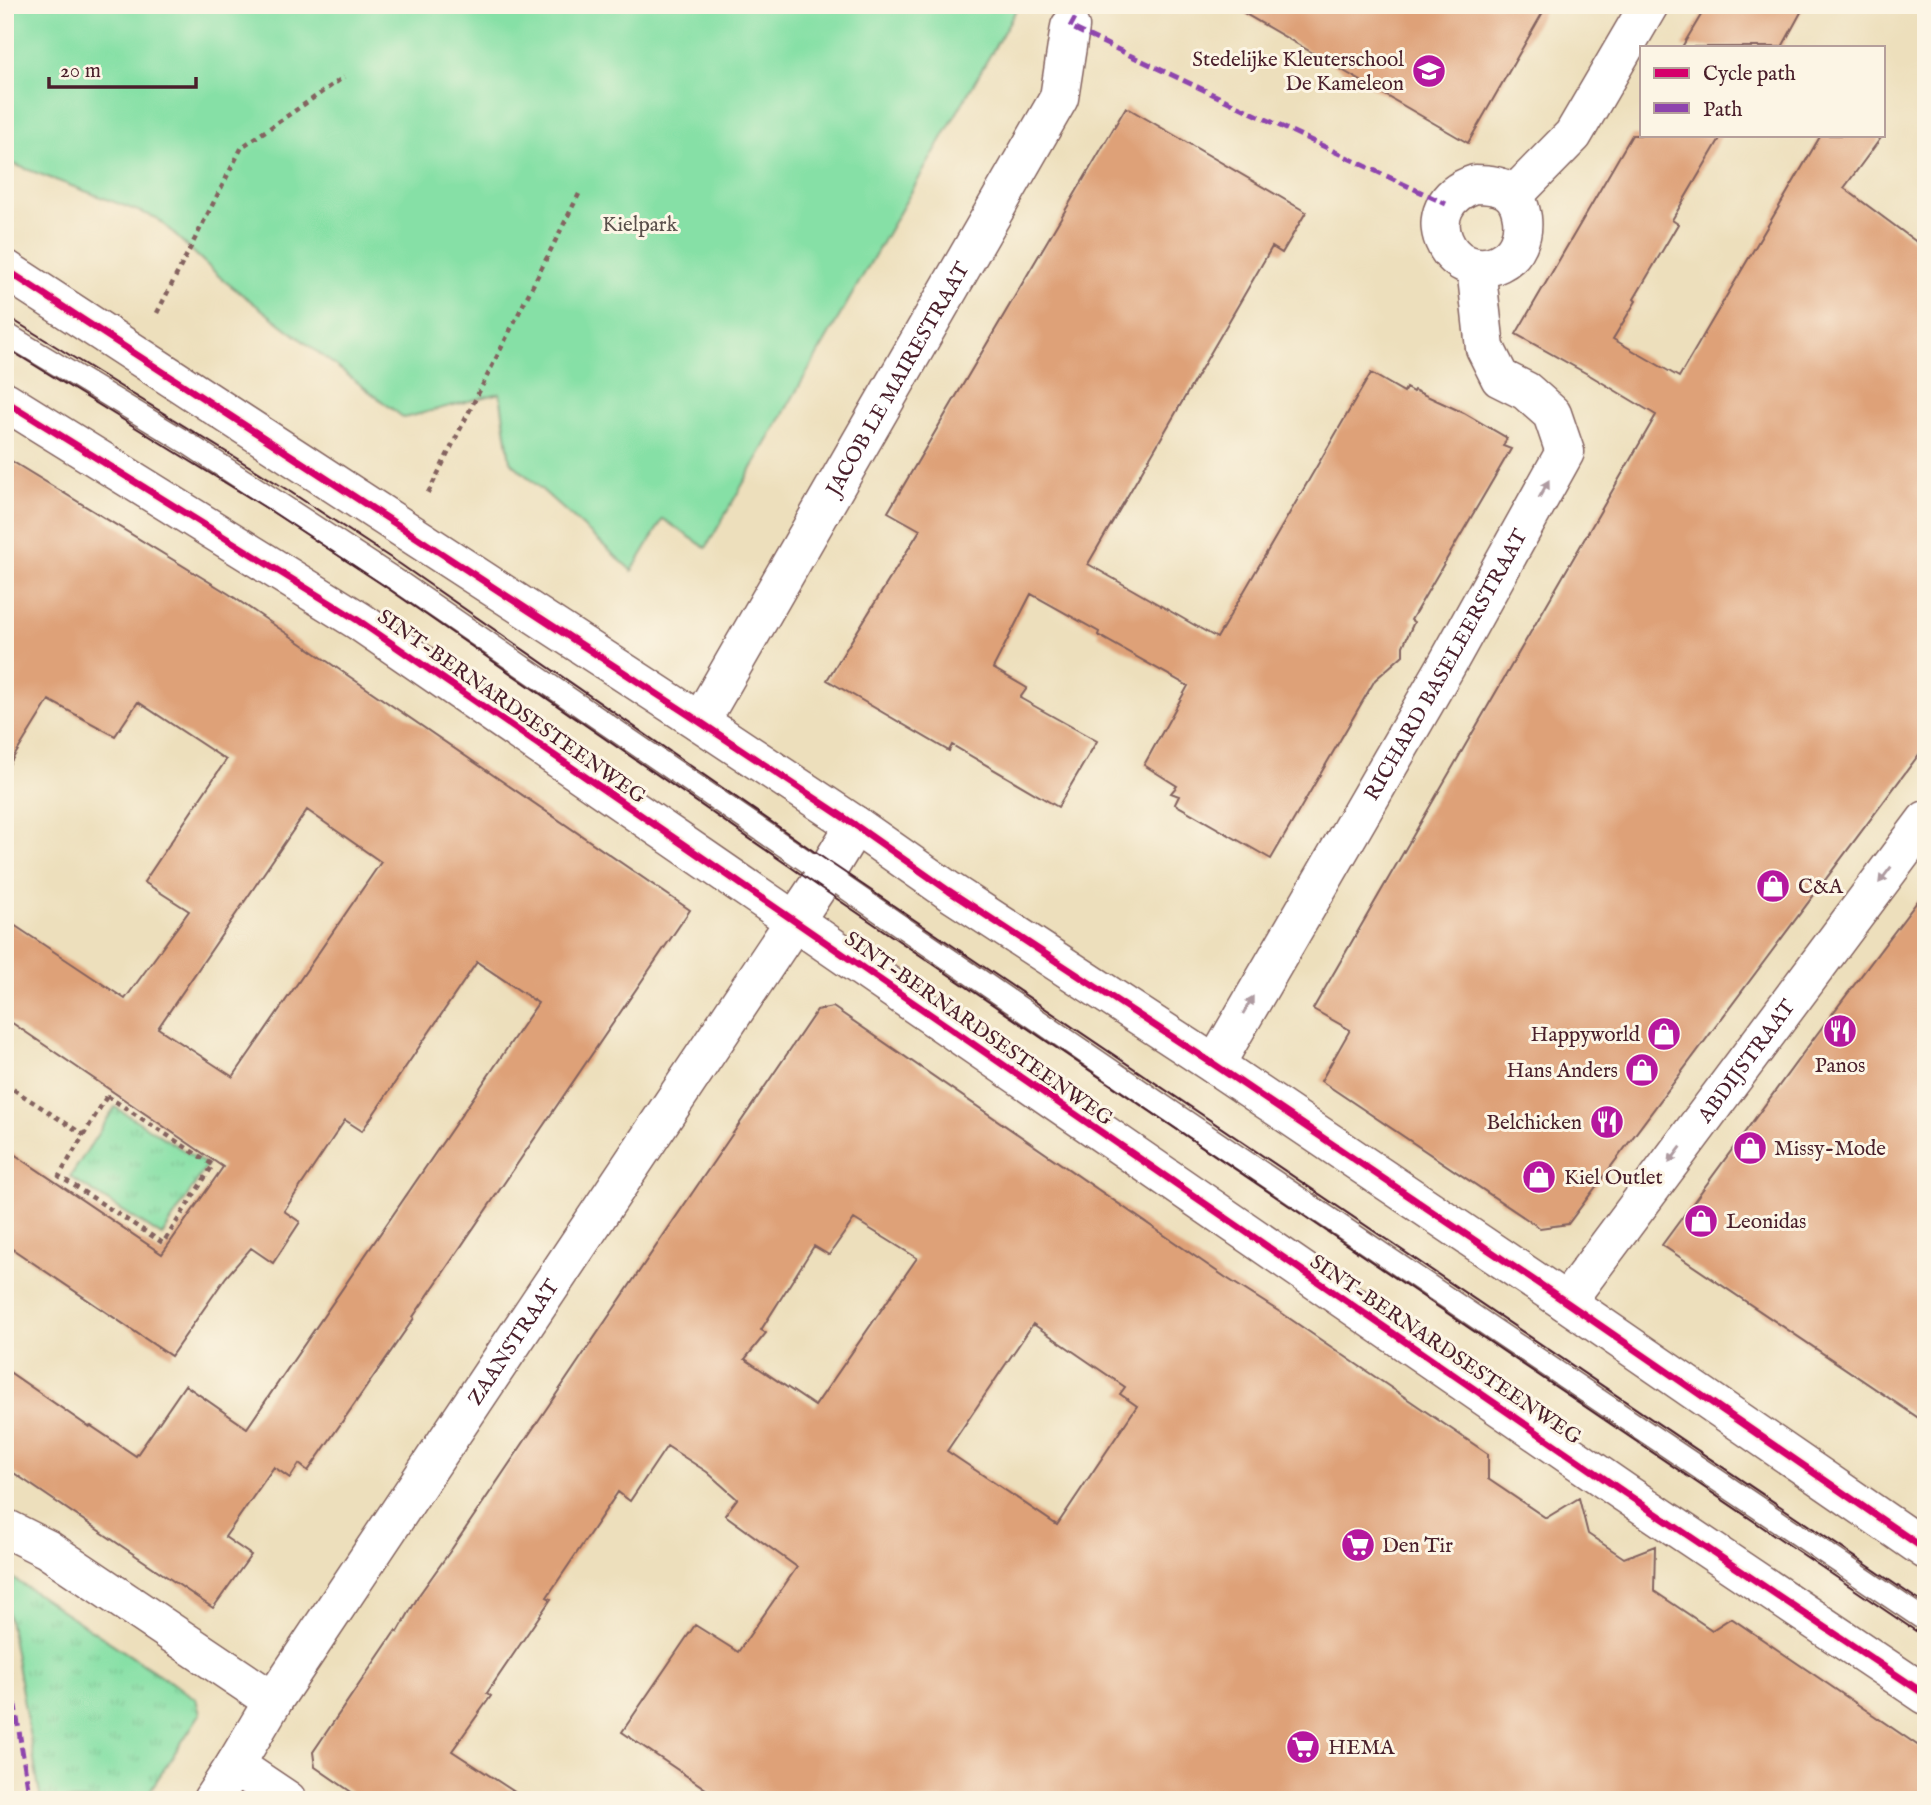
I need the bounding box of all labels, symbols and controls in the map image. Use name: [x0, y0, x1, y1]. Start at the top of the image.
scale bar: [49, 46, 196, 90]
legend: [1640, 46, 1885, 136]
place label: Stedelijke Kleuterschool De Kameleon: [1192, 47, 1404, 98]
school or university icon: Stedelijke Kleuterschool De Kameleon: [1410, 52, 1448, 90]
text: 20 m: [60, 58, 101, 85]
text: Cycle path: [1703, 61, 1796, 88]
text: Path: [1703, 97, 1742, 124]
park label: Kielpark: [602, 212, 678, 239]
street label: JACOB LE MAIRESTRAAT: [820, 257, 977, 503]
one-way arrow: [1538, 479, 1550, 499]
street label: RICHARD BASELEERSTRAAT: [1359, 524, 1535, 806]
street label: SINT-BERNARDSESTEENWEG: [372, 604, 651, 811]
one-way arrow: [1878, 866, 1892, 884]
shop icon: C&A: [1754, 867, 1792, 905]
place label: C&A: [1798, 874, 1844, 901]
street label: SINT-BERNARDSESTEENWEG: [839, 926, 1118, 1133]
street label: ABDIJSTRAAT: [1692, 994, 1803, 1130]
one-way arrow: [1242, 995, 1254, 1015]
restaurant icon: Panos: [1821, 1012, 1859, 1050]
shop icon: Happyworld: [1645, 1015, 1683, 1053]
place label: Happyworld: [1531, 1022, 1641, 1049]
shop icon: Hans Anders: [1623, 1051, 1661, 1089]
place label: Panos: [1815, 1053, 1865, 1080]
place label: Hans Anders: [1506, 1058, 1618, 1085]
restaurant icon: Belchicken: [1588, 1103, 1626, 1141]
place label: Belchicken: [1486, 1110, 1582, 1137]
shop icon: Missy-Mode: [1731, 1129, 1769, 1167]
place label: Missy-Mode: [1774, 1136, 1886, 1163]
one-way arrow: [1669, 1146, 1683, 1164]
shop icon: Kiel Outlet: [1520, 1158, 1558, 1196]
place label: Kiel Outlet: [1564, 1165, 1663, 1192]
shop icon: Leonidas: [1682, 1202, 1720, 1240]
place label: Leonidas: [1726, 1209, 1806, 1236]
street label: SINT-BERNARDSESTEENWEG: [1304, 1249, 1586, 1452]
street label: ZAANSTRAAT: [462, 1274, 566, 1411]
supermarket icon: Den Tir: [1339, 1526, 1377, 1564]
place label: Den Tir: [1382, 1533, 1453, 1560]
supermarket icon: HEMA: [1284, 1728, 1322, 1766]
place label: HEMA: [1328, 1735, 1395, 1762]

